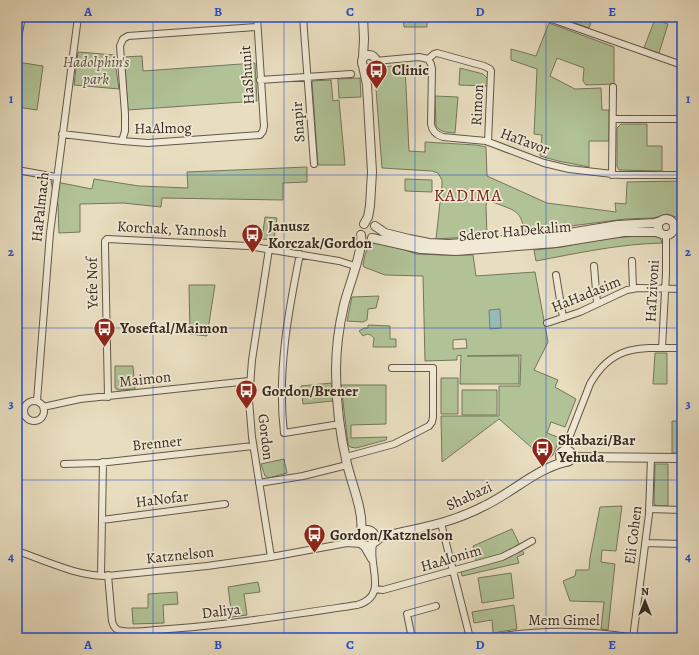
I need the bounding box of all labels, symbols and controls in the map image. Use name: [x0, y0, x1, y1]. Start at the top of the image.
text: A: [83, 3, 93, 20]
text: B: [214, 3, 222, 20]
text: C: [346, 3, 354, 20]
text: D: [475, 3, 485, 20]
text: E: [608, 3, 616, 20]
street label: HaShunit: [235, 45, 259, 105]
park label: Hadolphin's park: [63, 52, 129, 89]
bus stop icon: Clinic: [363, 57, 389, 90]
place label: Clinic: [392, 60, 429, 80]
street label: Rimon: [466, 84, 488, 126]
text: 1: [9, 90, 14, 107]
text: 1: [686, 90, 691, 107]
street label: Snapir: [287, 101, 309, 143]
street label: HaAlmog: [134, 117, 192, 139]
street label: HaTavor: [498, 123, 553, 159]
street label: HaPalmach: [26, 171, 54, 243]
district label: KADIMA: [434, 184, 502, 207]
street label: Korchak, Yannosh: [117, 216, 227, 242]
place label: Janusz Korczak/Gordon: [268, 216, 372, 253]
street label: Sderot HaDekalim: [458, 216, 573, 246]
bus stop icon: Janusz Korczak/Gordon: [239, 222, 265, 255]
text: 2: [8, 243, 15, 260]
text: 2: [685, 243, 692, 260]
street label: Yefe Nof: [82, 255, 102, 310]
street label: HaTzivoni: [640, 259, 664, 323]
street label: HaHadasim: [548, 271, 624, 317]
bus stop icon: Yoseftal/Maimon: [92, 315, 118, 348]
place label: Yoseftal/Maimon: [119, 318, 228, 338]
street label: Maimon: [118, 366, 172, 392]
bus stop icon: Gordon/Brener: [234, 378, 260, 411]
place label: Gordon/Brener: [262, 381, 358, 401]
text: 3: [8, 395, 14, 412]
text: 3: [685, 395, 691, 412]
street label: Gordon: [253, 413, 279, 461]
street label: Brenner: [131, 430, 183, 456]
place label: Shabazi/Bar Yehuda: [557, 430, 635, 467]
bus stop icon: Shabazi/Bar Yehuda: [530, 436, 556, 469]
street label: Shabazi: [443, 477, 495, 515]
street label: HaNofar: [134, 486, 190, 512]
street label: Eli Cohen: [619, 504, 647, 566]
bus stop icon: Gordon/Katznelson: [302, 522, 328, 555]
place label: Gordon/Katznelson: [330, 525, 453, 545]
street label: HaAlonim: [418, 540, 484, 576]
street label: Katznelson: [145, 541, 215, 569]
text: 4: [8, 548, 14, 565]
text: 4: [685, 548, 691, 565]
north arrow: [625, 581, 665, 621]
text: N: [641, 584, 649, 599]
street label: Daliya: [200, 599, 242, 623]
street label: Mem Gimel: [528, 610, 600, 630]
text: A: [83, 636, 93, 653]
text: B: [214, 636, 222, 653]
text: C: [346, 636, 354, 653]
text: D: [475, 636, 485, 653]
text: E: [608, 636, 616, 653]

